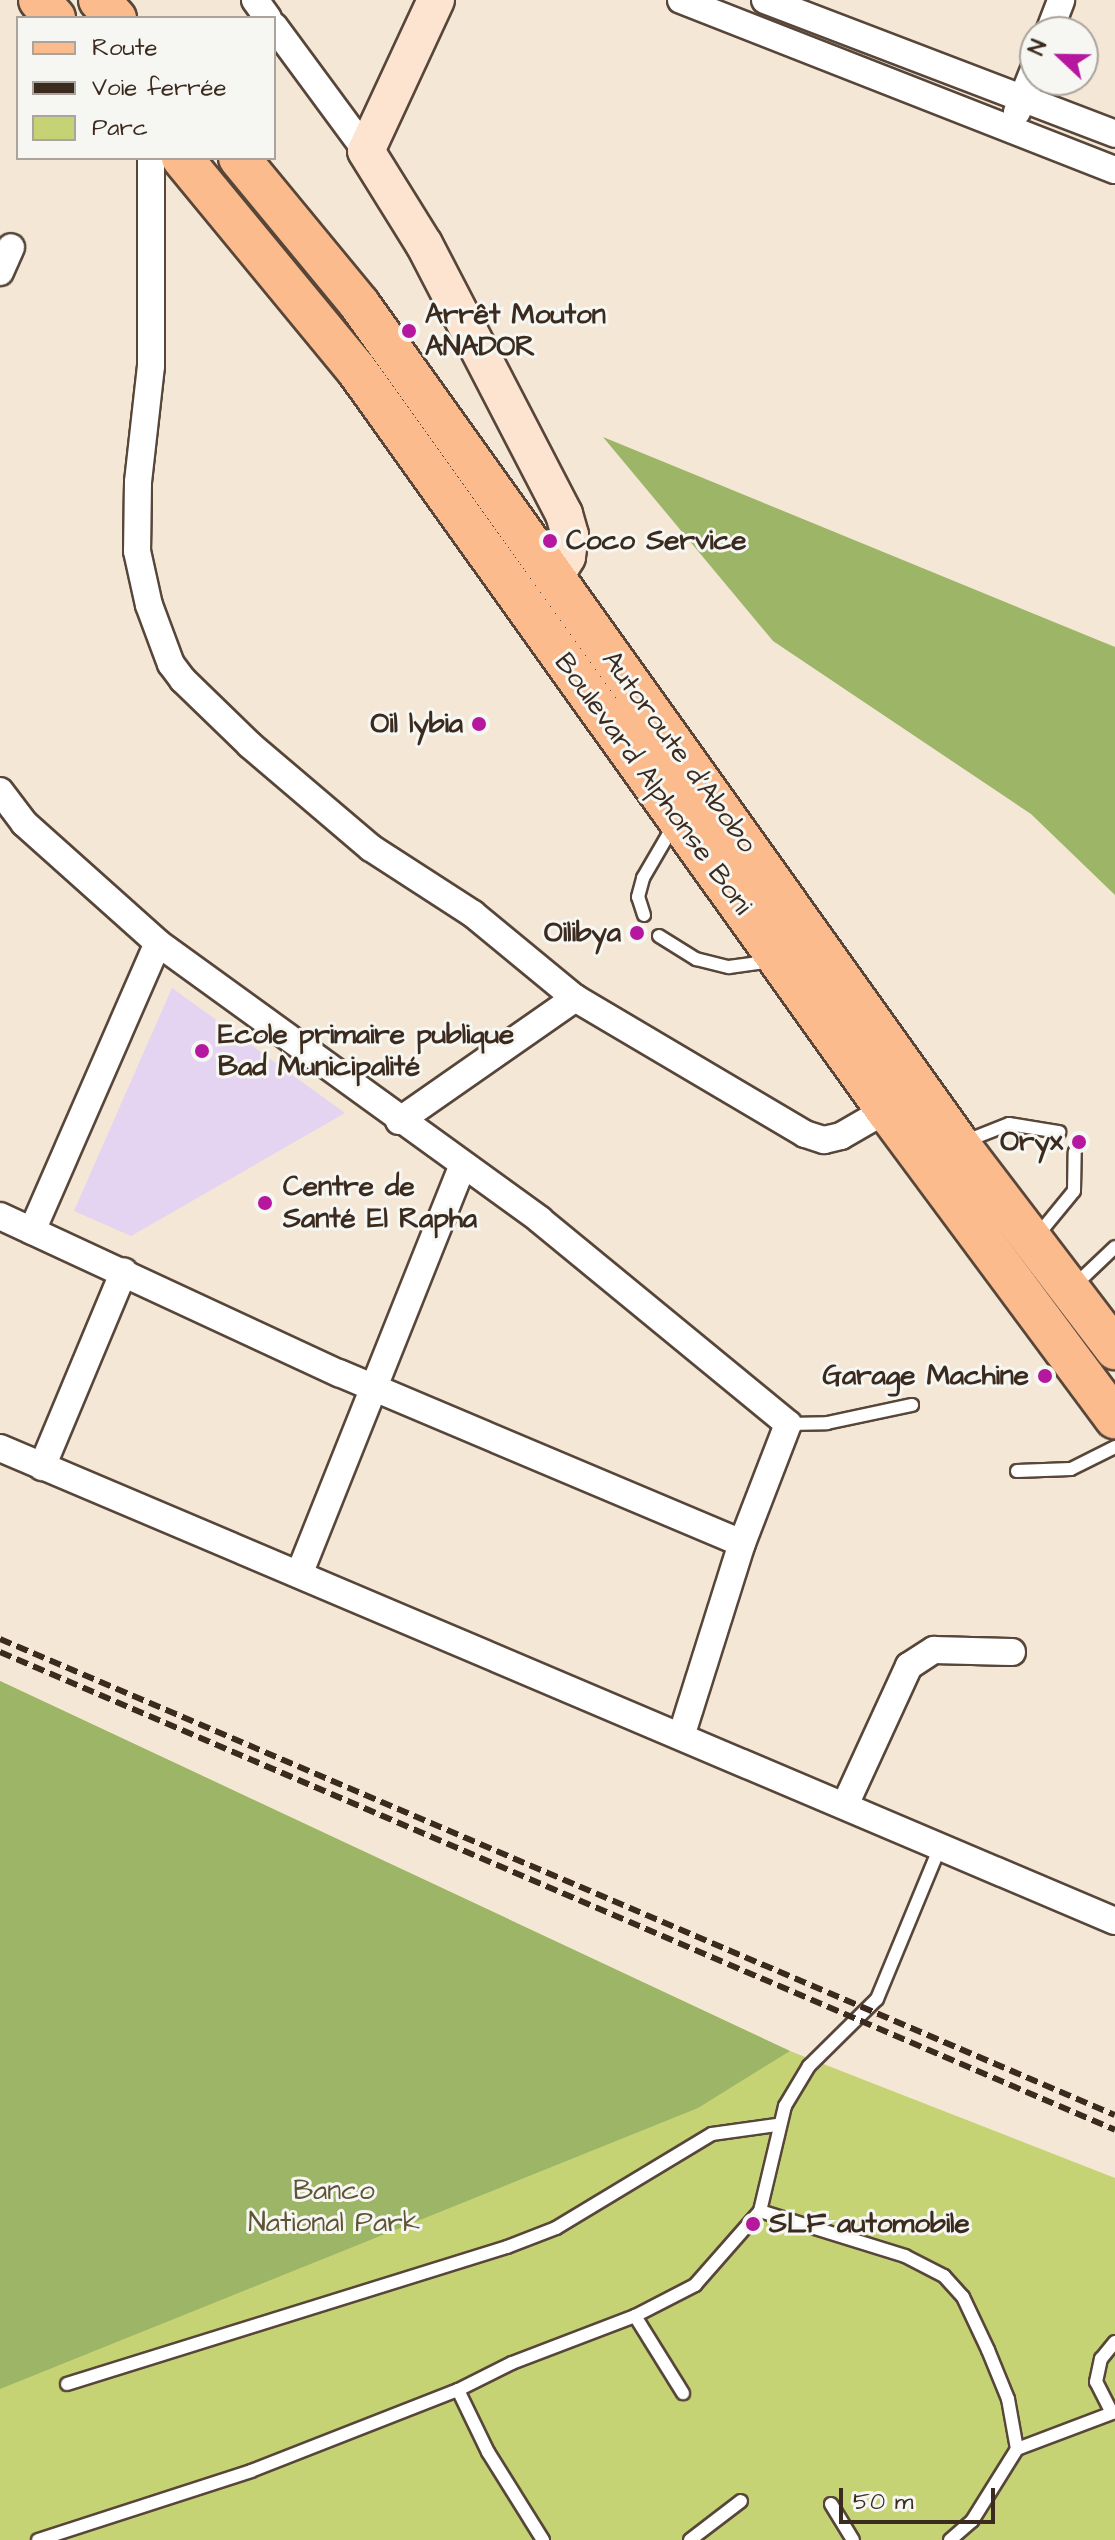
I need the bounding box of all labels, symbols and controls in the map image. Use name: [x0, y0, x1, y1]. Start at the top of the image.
legend: [16, 16, 276, 160]
north arrow: [1019, 16, 1099, 96]
text: Route: [92, 31, 157, 65]
text: N: [1021, 35, 1055, 60]
text: Voie ferrée: [92, 71, 226, 105]
text: Parc: [92, 111, 148, 145]
place label: Arrêt Mouton ANADOR: [425, 298, 606, 364]
marker: Arrêt Mouton ANADOR: [400, 322, 418, 340]
place label: Coco Service: [566, 524, 746, 558]
marker: Coco Service: [541, 532, 559, 550]
street label: Autoroute d'Abobo: [594, 644, 764, 860]
street label: Boulevard Alphonse Boni: [547, 647, 759, 921]
place label: Oil lybia: [370, 707, 463, 741]
marker: Oil lybia: [470, 715, 488, 733]
place label: Oilibya: [544, 916, 621, 950]
marker: Oilibya: [628, 924, 646, 942]
place label: Ecole primaire publique Bad Municipalité: [218, 1018, 514, 1084]
marker: Ecole primaire publique Bad Municipalité: [193, 1042, 211, 1060]
place label: Oryx: [1000, 1125, 1063, 1159]
marker: Oryx: [1070, 1133, 1088, 1151]
place label: Centre de Santé El Rapha: [283, 1170, 477, 1236]
marker: Centre de Santé El Rapha: [254, 1192, 276, 1214]
place label: Garage Machine: [822, 1359, 1029, 1393]
marker: Garage Machine: [1036, 1367, 1054, 1385]
park label: Banco National Park: [248, 2174, 420, 2240]
place label: SLF automobile: [769, 2207, 970, 2241]
marker: SLF automobile: [744, 2215, 762, 2233]
scale bar: [843, 2472, 999, 2522]
text: 50 m: [853, 2485, 913, 2519]

